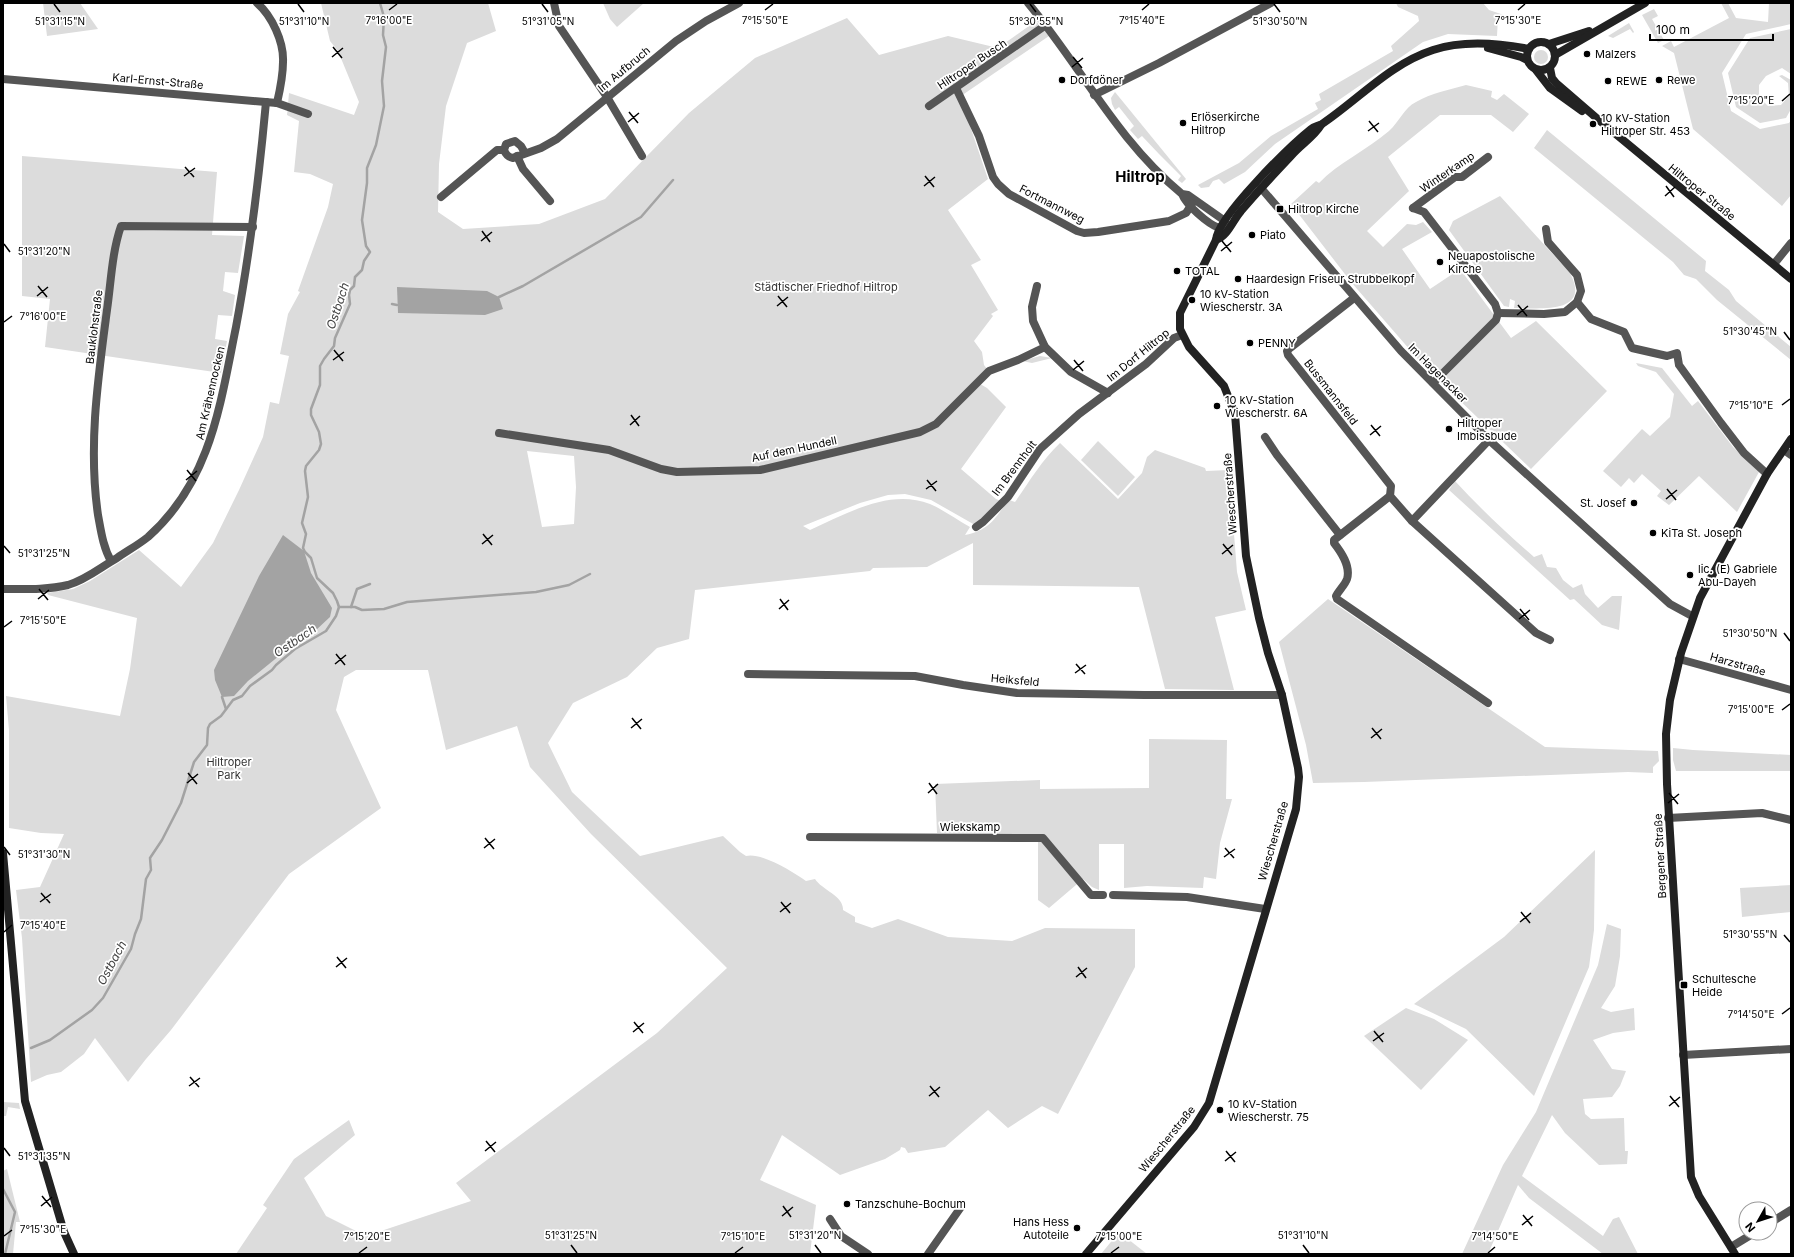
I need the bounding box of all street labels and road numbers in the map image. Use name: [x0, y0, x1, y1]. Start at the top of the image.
street label: Hiltroper Busch: [935, 36, 1009, 92]
street label: Im Aufbruch: [595, 43, 653, 95]
street label: Karl-Ernst-Straße: [112, 70, 204, 92]
street label: Winterkamp: [1417, 148, 1477, 195]
street label: Hiltroper Straße: [1666, 161, 1738, 223]
street label: Fortmannweg: [1017, 182, 1087, 226]
street label: Bauklohstraße: [83, 289, 105, 365]
street label: Im Dorf Hiltrop: [1104, 325, 1172, 384]
street label: Im Hagenacker: [1405, 340, 1471, 406]
street label: Am Krähennocken: [192, 345, 228, 441]
street label: Bussmannsfeld: [1301, 356, 1361, 428]
street label: Auf dem Hundell: [750, 433, 838, 465]
street label: Im Brennholt: [989, 437, 1040, 498]
street label: Wiescherstraße: [1220, 453, 1240, 535]
street label: Harzstraße: [1708, 649, 1768, 679]
street label: Heiksfeld: [990, 671, 1040, 689]
street label: Wiescherstraße: [1255, 800, 1291, 882]
street label: Bergener Straße: [1651, 813, 1669, 899]
street label: Wiekskamp: [940, 820, 1000, 834]
street label: Wiescherstraße: [1136, 1103, 1198, 1175]

